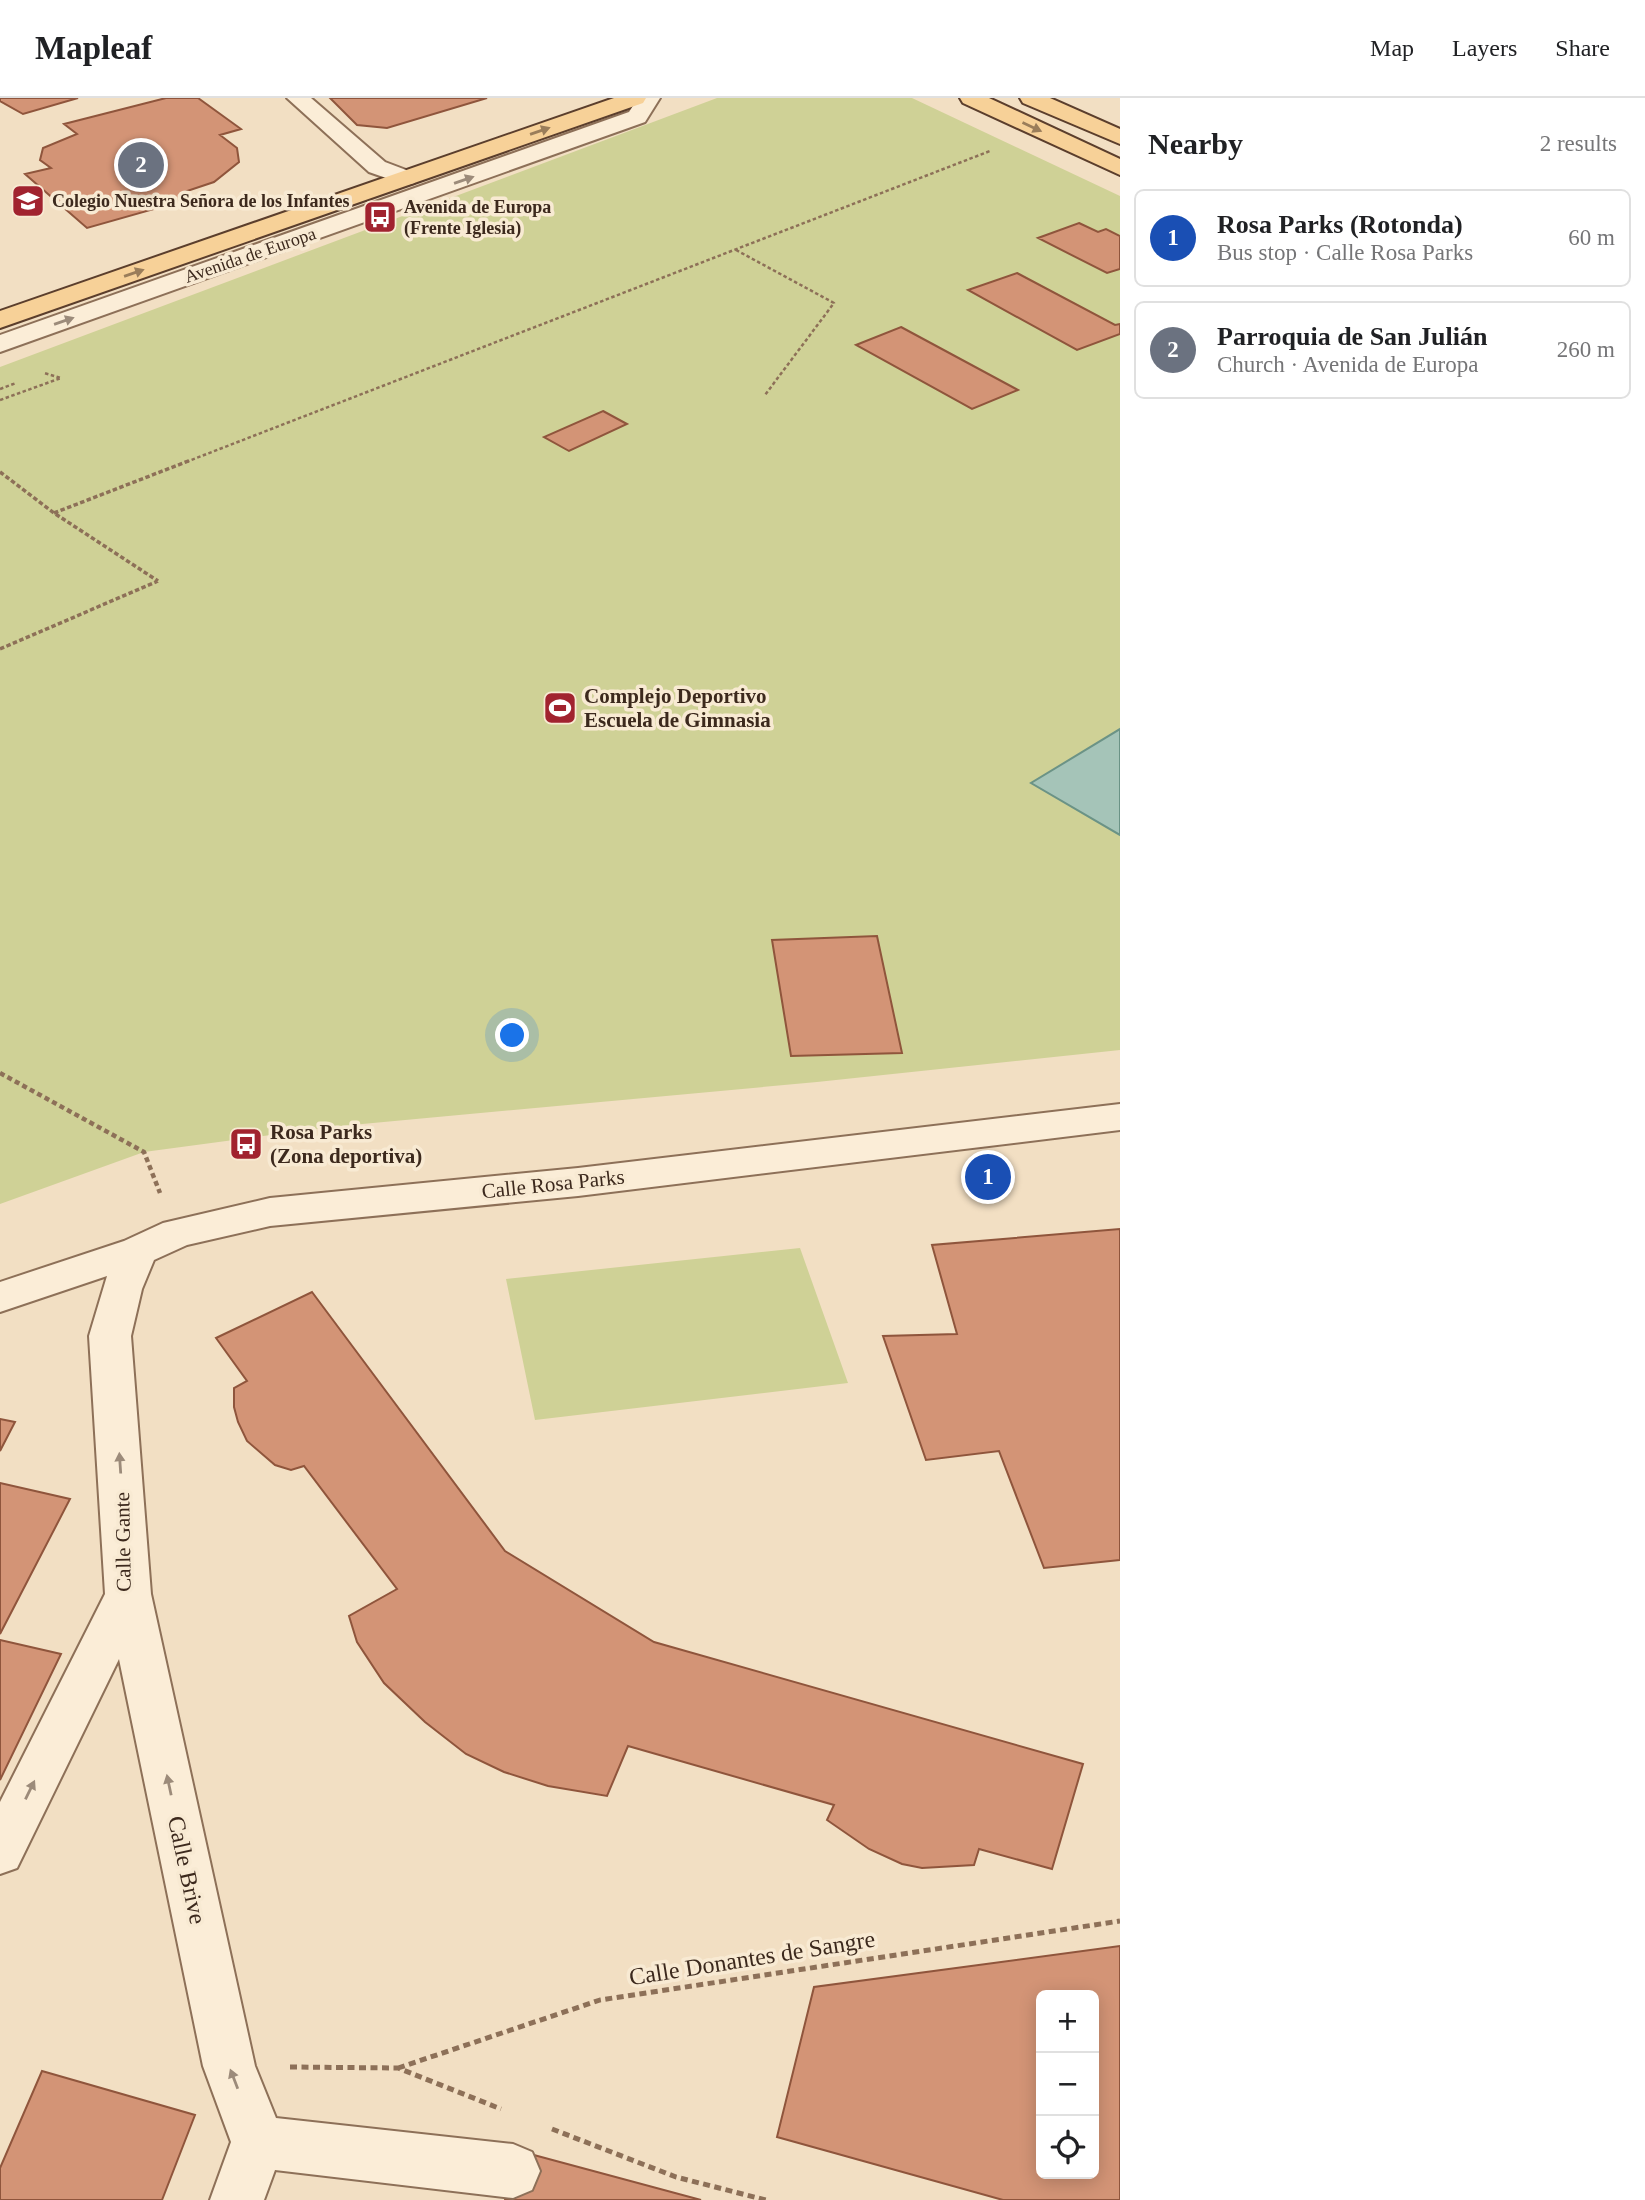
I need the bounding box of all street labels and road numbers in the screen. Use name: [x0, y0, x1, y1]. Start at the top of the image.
street label: Avenida de Europa: [182, 223, 318, 287]
street label: Calle Rosa Parks: [480, 1165, 626, 1203]
street label: Calle Gante: [110, 1492, 136, 1592]
street label: Calle Brive: [163, 1814, 211, 1926]
street label: Calle Donantes de Sangre: [627, 1926, 877, 1990]

